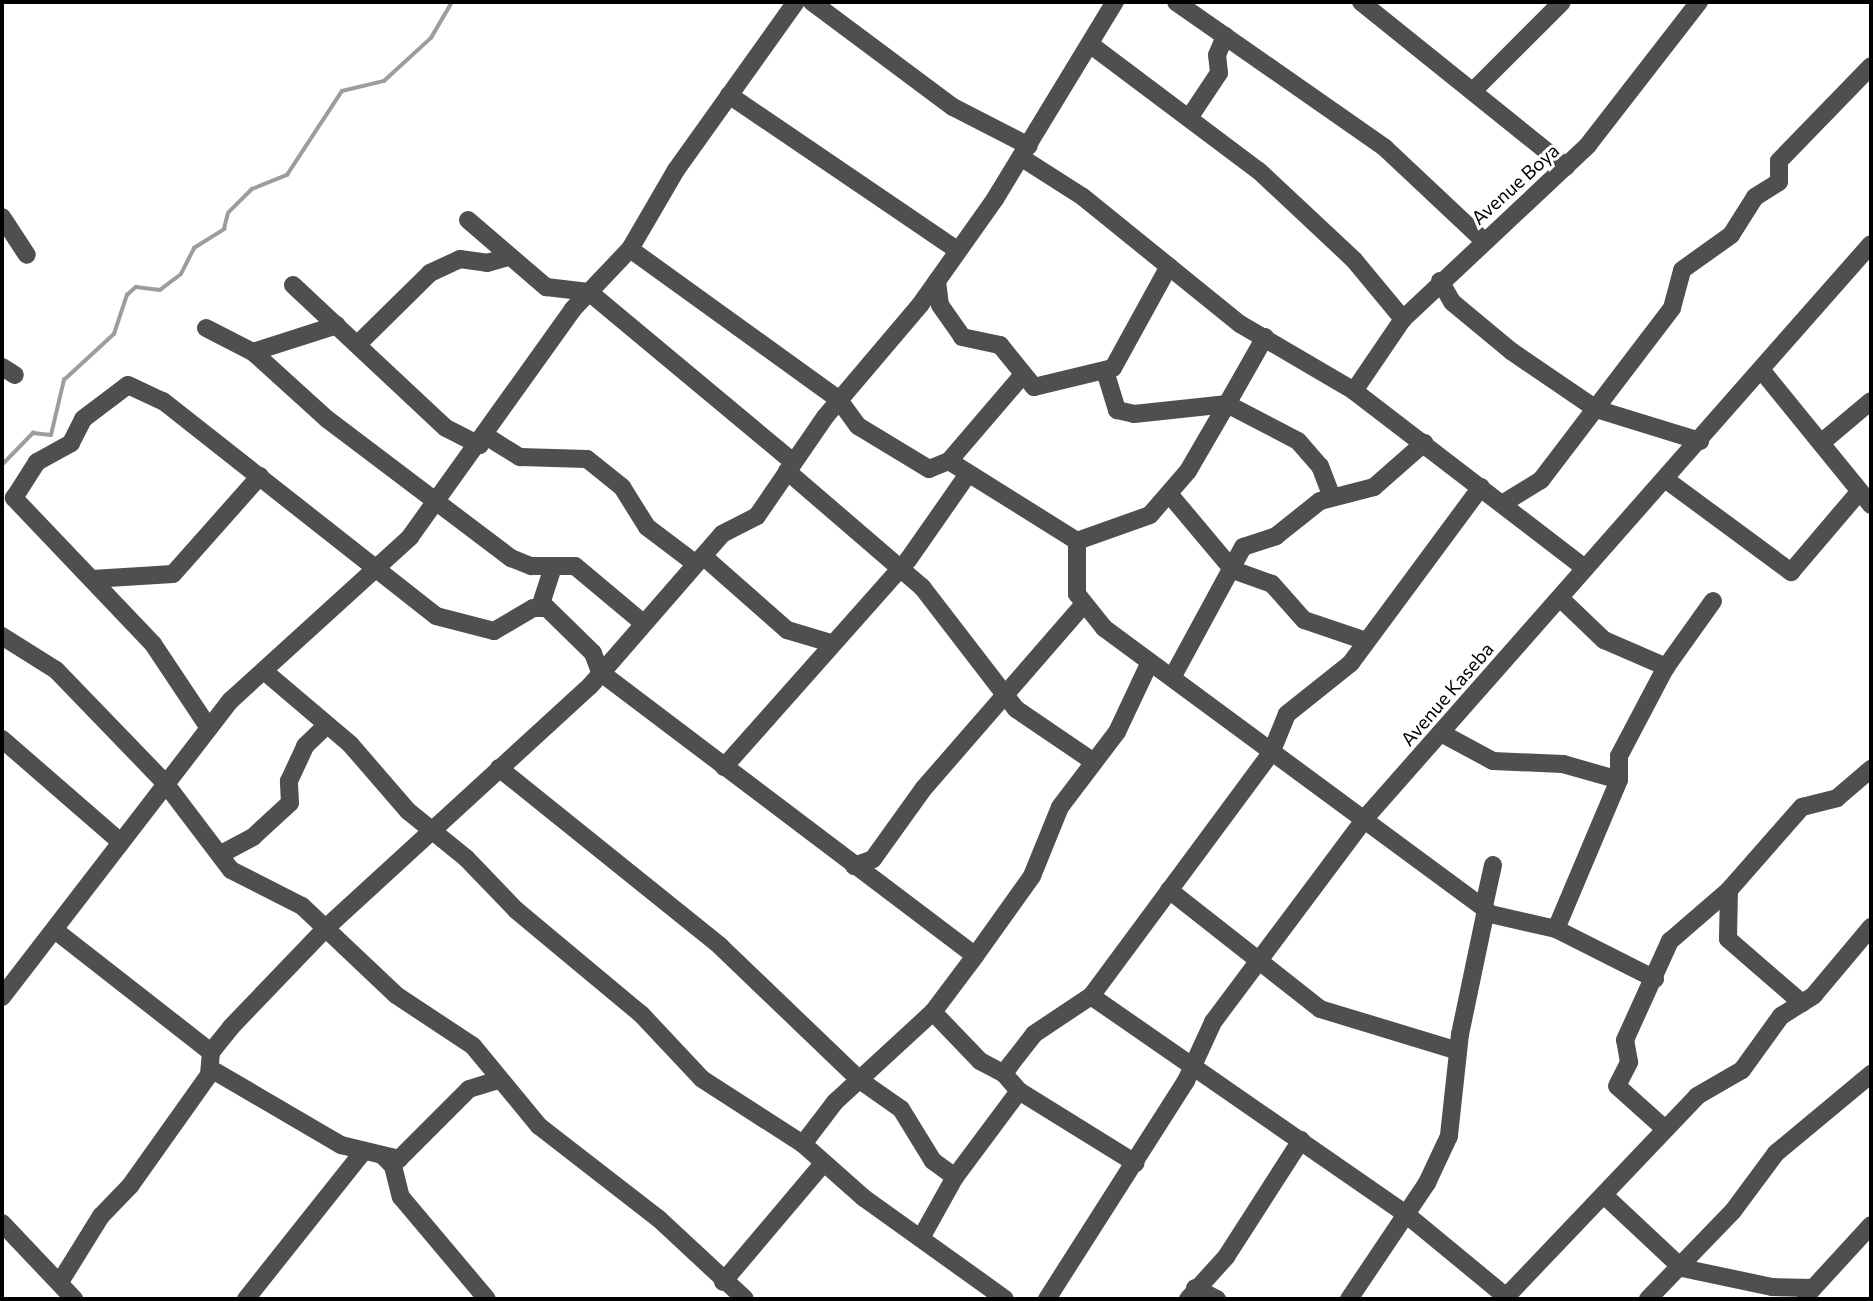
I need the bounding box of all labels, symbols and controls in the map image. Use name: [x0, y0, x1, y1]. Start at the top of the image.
street label: Avenue Boya: [1467, 139, 1563, 229]
street label: Avenue Kaseba: [1396, 638, 1498, 750]

